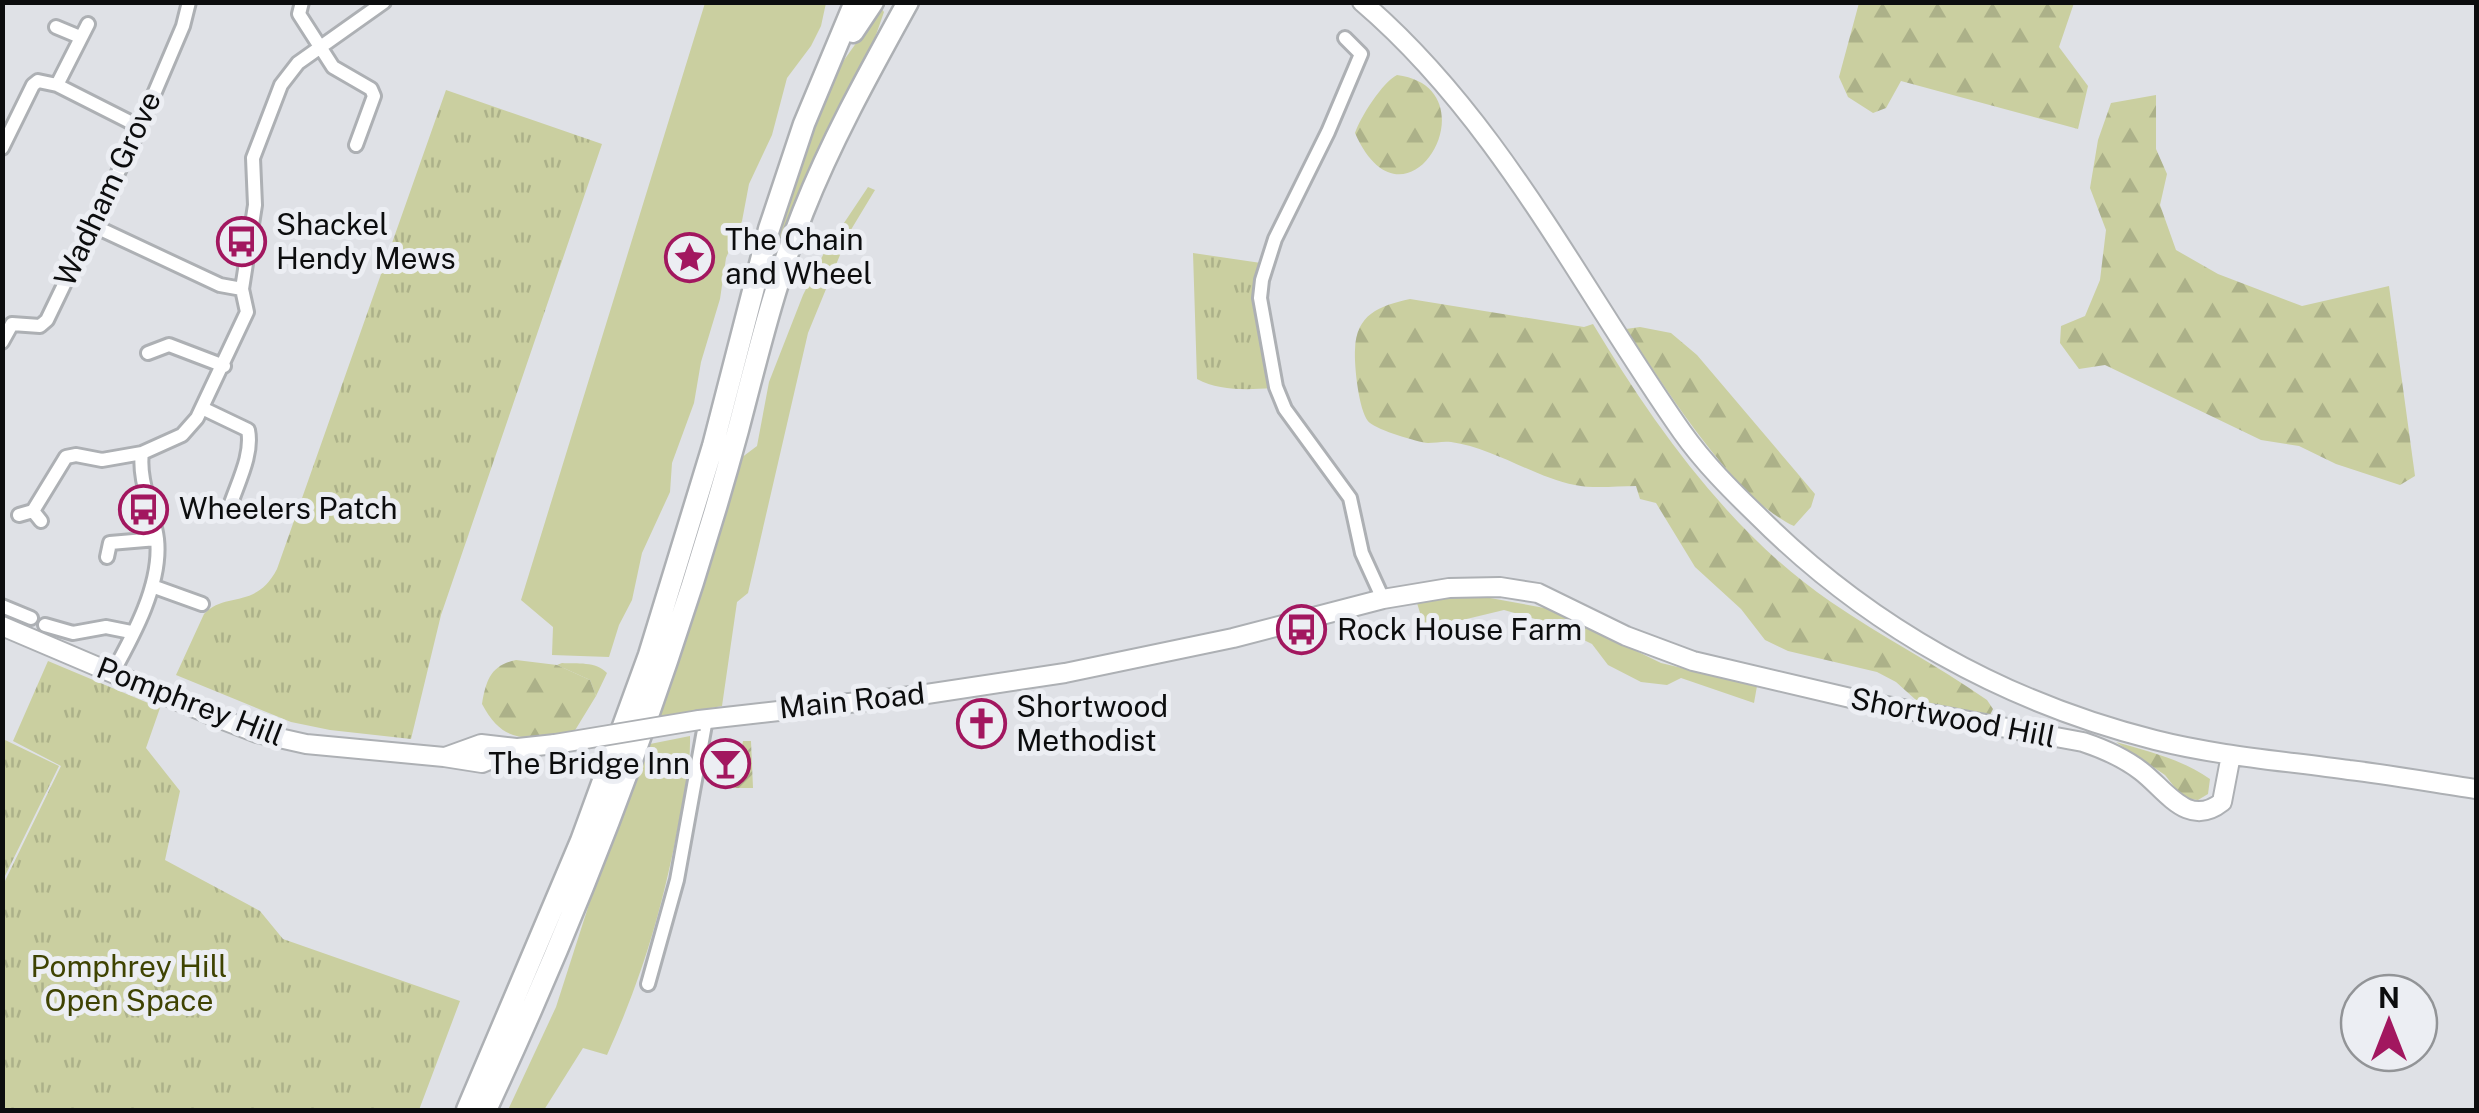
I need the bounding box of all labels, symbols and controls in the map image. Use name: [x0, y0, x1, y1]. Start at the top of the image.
street label: Wadham Grove: [46, 85, 168, 292]
place label: Shackel Hendy Mews: [276, 206, 456, 276]
bus stop icon: Shackel Hendy Mews: [215, 216, 267, 268]
place label: The Chain and Wheel: [725, 221, 872, 291]
place icon: The Chain and Wheel: [664, 231, 716, 283]
bus stop icon: Wheelers Patch: [118, 483, 170, 535]
place label: Wheelers Patch: [179, 490, 398, 526]
bus stop icon: Rock House Farm: [1276, 604, 1328, 656]
place label: Rock House Farm: [1337, 611, 1582, 647]
street label: Pomphrey Hill: [92, 649, 289, 753]
street label: Main Road: [777, 674, 927, 726]
street label: Shortwood Hill: [1848, 680, 2059, 755]
place label: Shortwood Methodist: [1016, 688, 1168, 758]
church icon: Shortwood Methodist: [955, 698, 1007, 750]
bar icon: The Bridge Inn: [699, 738, 751, 790]
place label: The Bridge Inn: [488, 745, 690, 781]
park label: Pomphrey Hill Open Space: [31, 948, 227, 1018]
north arrow: [2339, 973, 2439, 1073]
text: N: [2378, 981, 2400, 1014]

